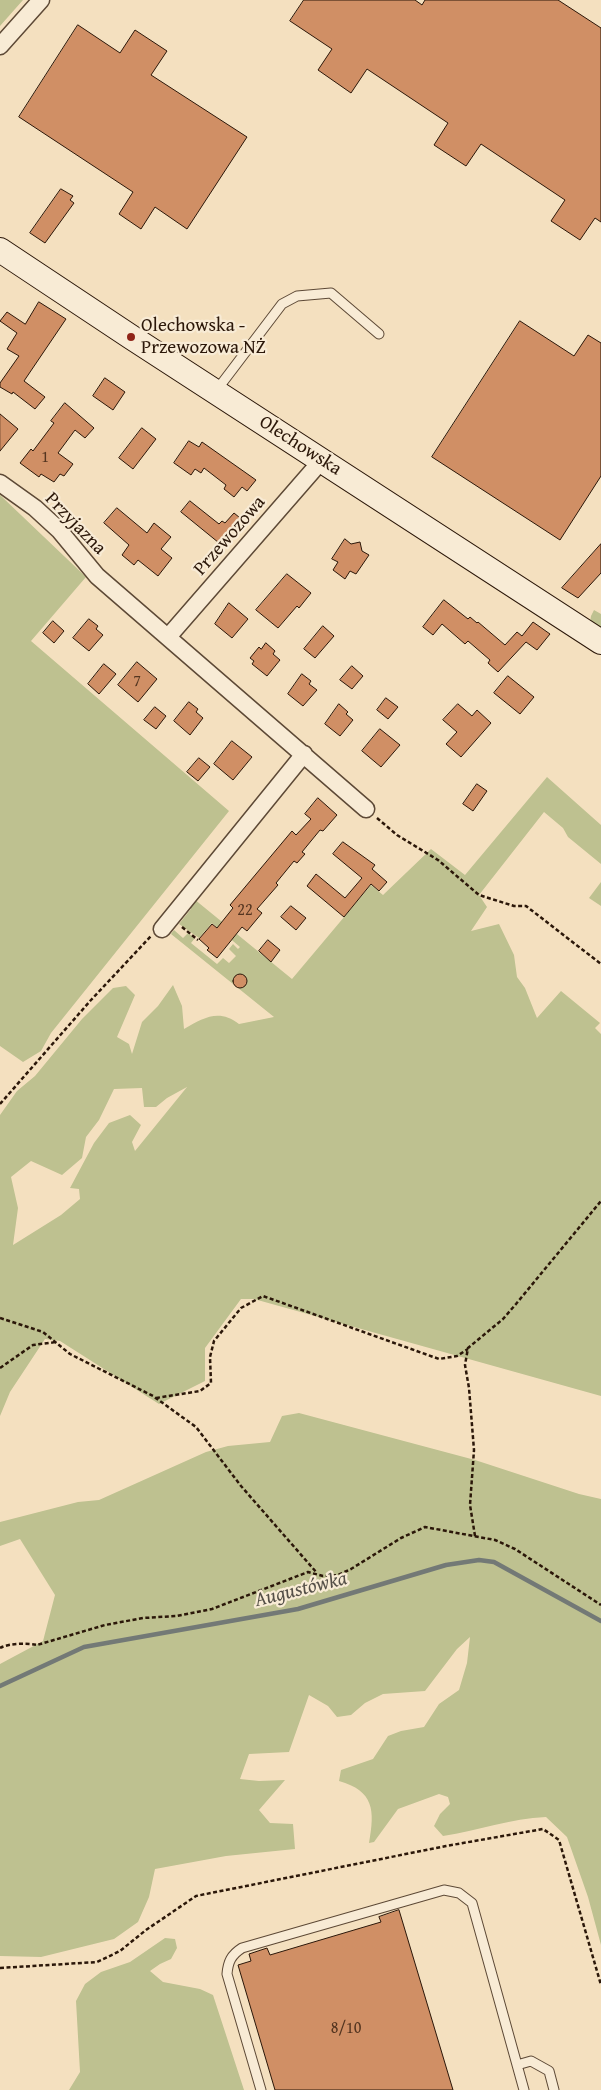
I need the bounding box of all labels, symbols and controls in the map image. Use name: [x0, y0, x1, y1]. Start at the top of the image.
place label: Olechowska - Przewozowa NŻ: [141, 315, 266, 359]
marker: Olechowska - Przewozowa NŻ: [125, 331, 137, 343]
street label: Olechowska: [255, 411, 345, 481]
house number: 1: [41, 448, 49, 468]
street label: Przyjazna: [40, 488, 110, 560]
street label: Przewozowa: [189, 492, 271, 580]
house number: 7: [133, 672, 141, 692]
house number: 22: [237, 901, 253, 921]
water label: Augustówka: [252, 1567, 350, 1613]
house number: 8/10: [331, 2019, 361, 2039]

